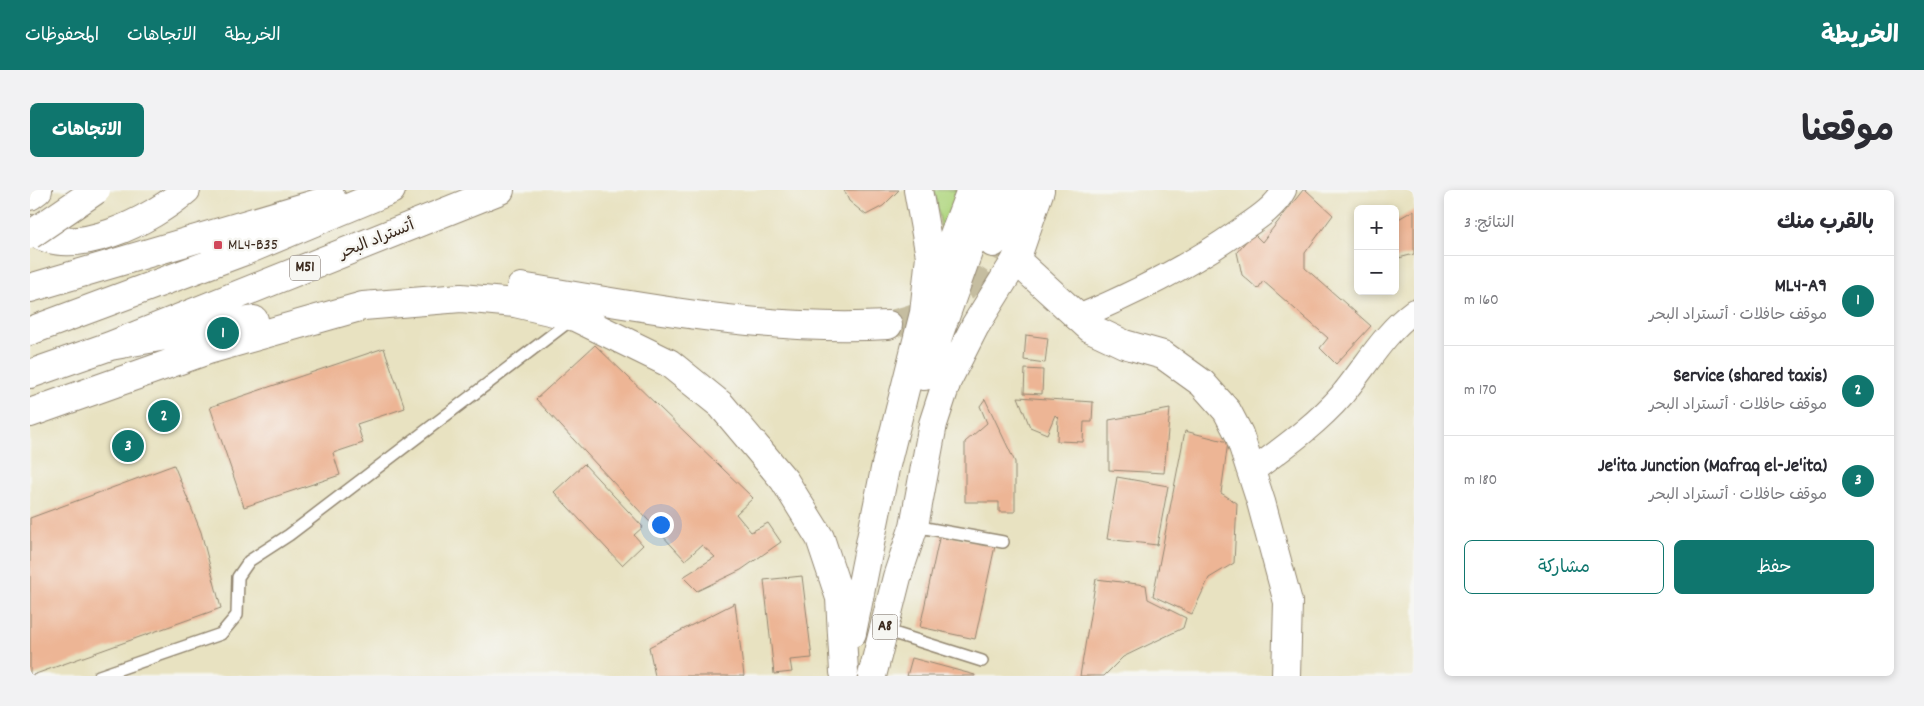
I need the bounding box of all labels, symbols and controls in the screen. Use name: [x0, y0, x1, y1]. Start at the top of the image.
text: الخريطة: [1821, 20, 1899, 54]
text: المحفوظات: [25, 24, 99, 49]
text: الاتجاهات: [127, 24, 197, 49]
text: الخريطة: [225, 24, 281, 49]
button: الاتجاهات: [30, 103, 144, 157]
text: موقعنا: [1801, 108, 1894, 158]
map controls: [1354, 205, 1399, 295]
button: +: [1354, 205, 1399, 250]
text: بالقرب منك: [1777, 209, 1874, 239]
text: النتائج: 3: [1464, 212, 1514, 235]
street label: أتستراد البحر: [334, 214, 418, 266]
place label: ML4-B35: [228, 234, 278, 257]
marker: ML4-B35: [212, 239, 224, 251]
button: −: [1354, 250, 1399, 295]
road number: M51: [290, 256, 320, 280]
text: ML4-A9: [1775, 274, 1827, 301]
text: 160 m: [1464, 289, 1499, 312]
text: 1: [1856, 289, 1860, 312]
text: موقف حافلات · أتستراد البحر: [1649, 304, 1827, 327]
pin: 1: [207, 314, 239, 352]
text: Service (shared taxis): [1673, 364, 1827, 391]
text: 170 m: [1464, 379, 1497, 402]
text: 2: [1855, 379, 1862, 402]
text: موقف حافلات · أتستراد البحر: [1649, 394, 1827, 417]
pin: 2: [148, 397, 180, 435]
pin: 3: [112, 427, 144, 465]
text: Je'ita Junction (Mafraq el-Je'ita): [1598, 454, 1827, 481]
text: 180 m: [1464, 469, 1497, 492]
text: 3: [1854, 469, 1862, 492]
text: موقف حافلات · أتستراد البحر: [1649, 484, 1827, 507]
your location: [648, 512, 674, 538]
button: مشاركة: [1464, 540, 1664, 594]
button: حفظ: [1674, 540, 1874, 594]
road number: A8: [872, 614, 898, 640]

